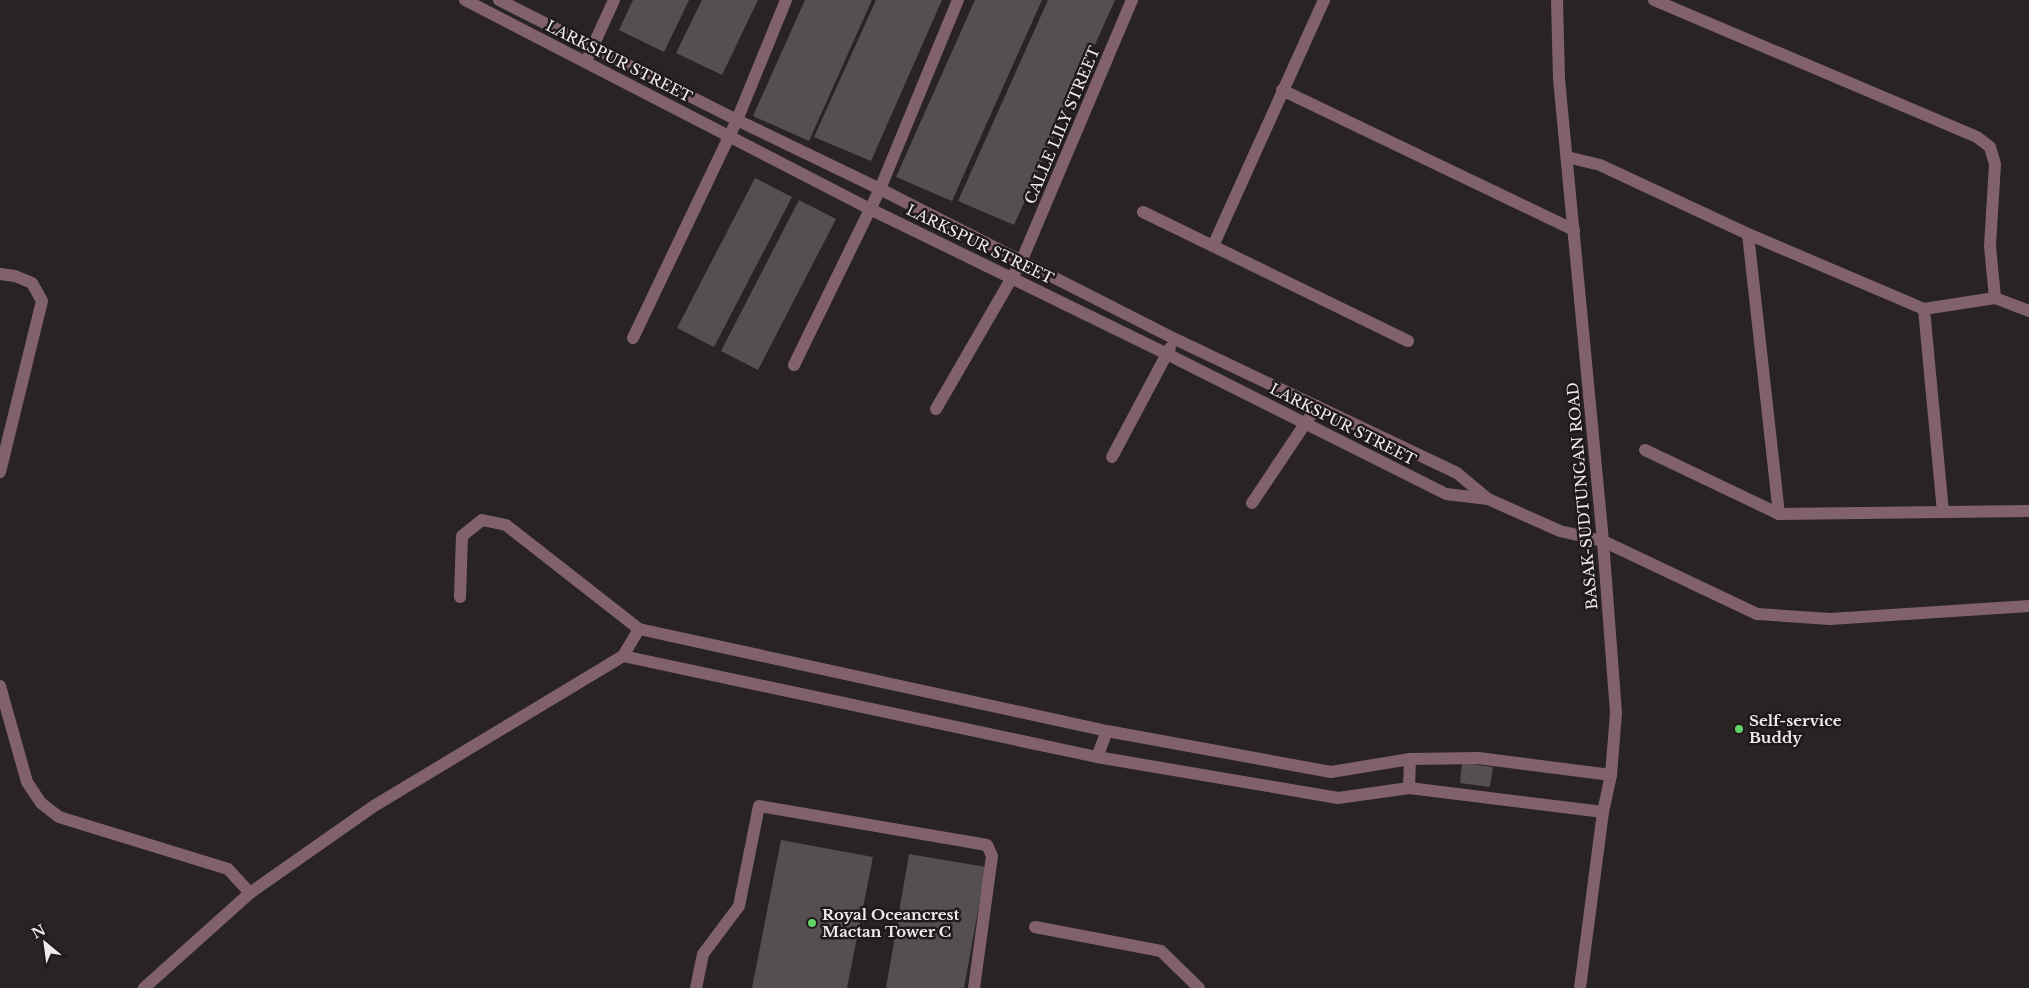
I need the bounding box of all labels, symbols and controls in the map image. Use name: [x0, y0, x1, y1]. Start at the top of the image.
street label: LARKSPUR STREET: [543, 16, 695, 106]
street label: CALLE LILY STREET: [1020, 43, 1104, 207]
street label: LARKSPUR STREET: [903, 200, 1057, 288]
street label: LARKSPUR STREET: [1267, 379, 1419, 469]
street label: BASAK-SUDTUNGAN ROAD: [1563, 381, 1601, 611]
place label: Self-service Buddy: [1749, 711, 1842, 747]
marker: Self-service Buddy: [1733, 723, 1745, 735]
place label: Royal Oceancrest Mactan Tower C: [822, 905, 960, 941]
marker: Royal Oceancrest Mactan Tower C: [806, 917, 818, 929]
north arrow: [20, 918, 70, 968]
text: N: [29, 921, 49, 943]

